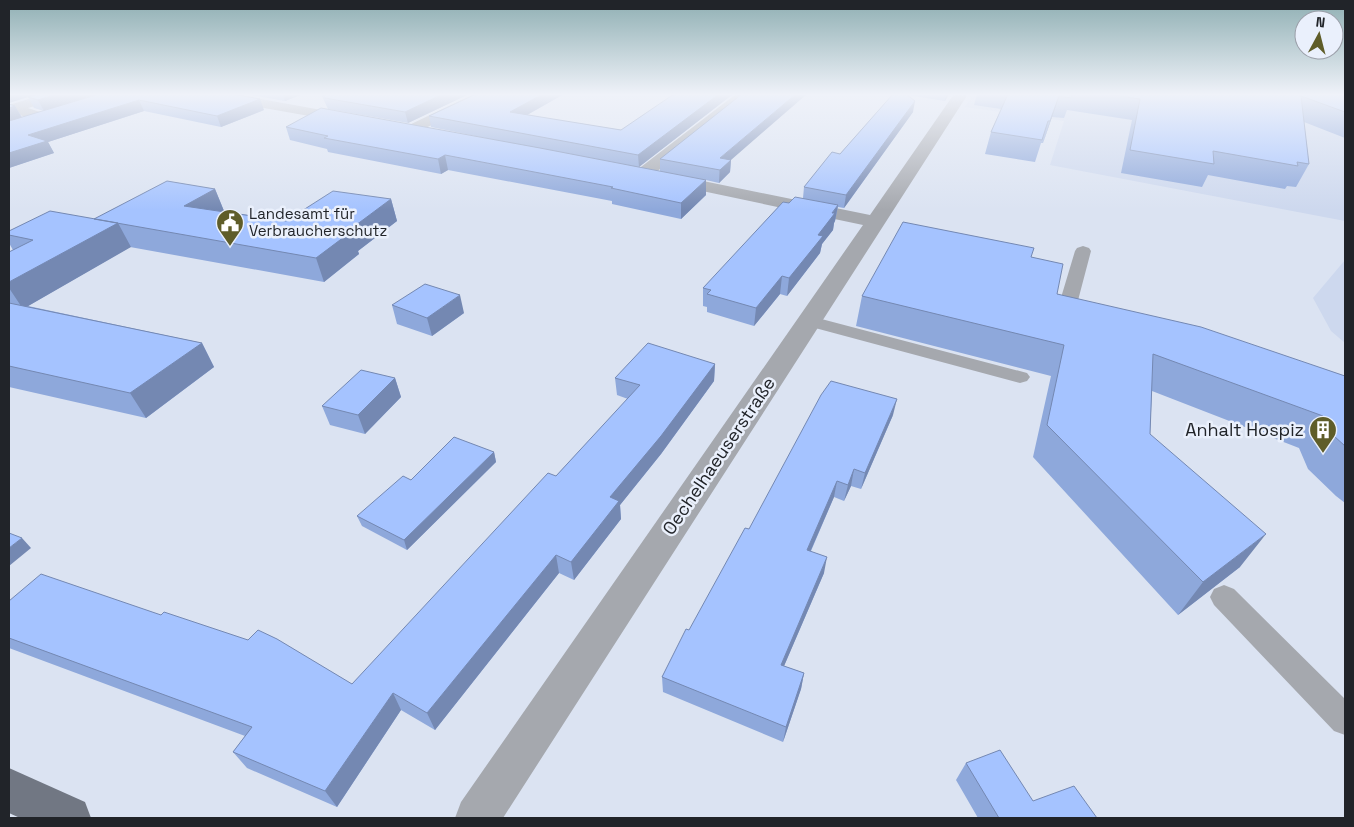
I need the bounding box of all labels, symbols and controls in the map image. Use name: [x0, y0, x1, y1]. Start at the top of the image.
north arrow: [1294, 10, 1344, 60]
text: N: [1315, 13, 1326, 32]
place label: Landesamt für Verbraucherschutz: [249, 204, 387, 240]
public building icon: Landesamt für Verbraucherschutz: [215, 208, 245, 247]
street label: Oechelhaeuserstraße: [657, 372, 780, 539]
building icon: Anhalt Hospiz: [1308, 415, 1338, 454]
place label: Anhalt Hospiz: [1185, 418, 1304, 441]

